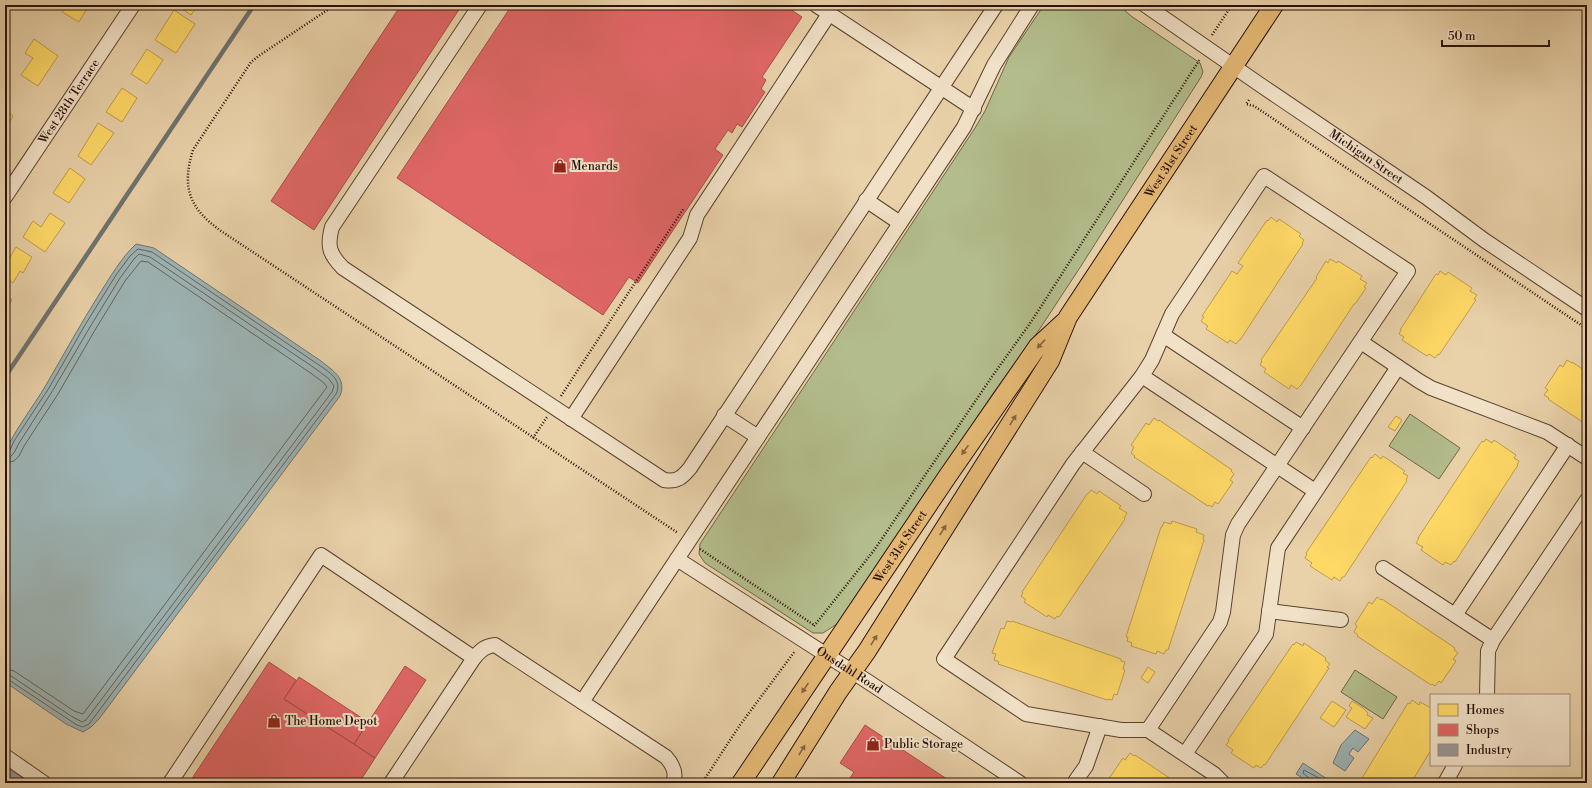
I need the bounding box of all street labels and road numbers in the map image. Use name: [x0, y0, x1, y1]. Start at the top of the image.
street label: West 28th Terrace: [35, 56, 102, 147]
street label: West 31st Street: [1141, 121, 1201, 201]
street label: Michigan Street: [1326, 126, 1407, 187]
street label: West 31st Street: [870, 507, 930, 587]
street label: Ousdahl Road: [814, 643, 885, 697]

